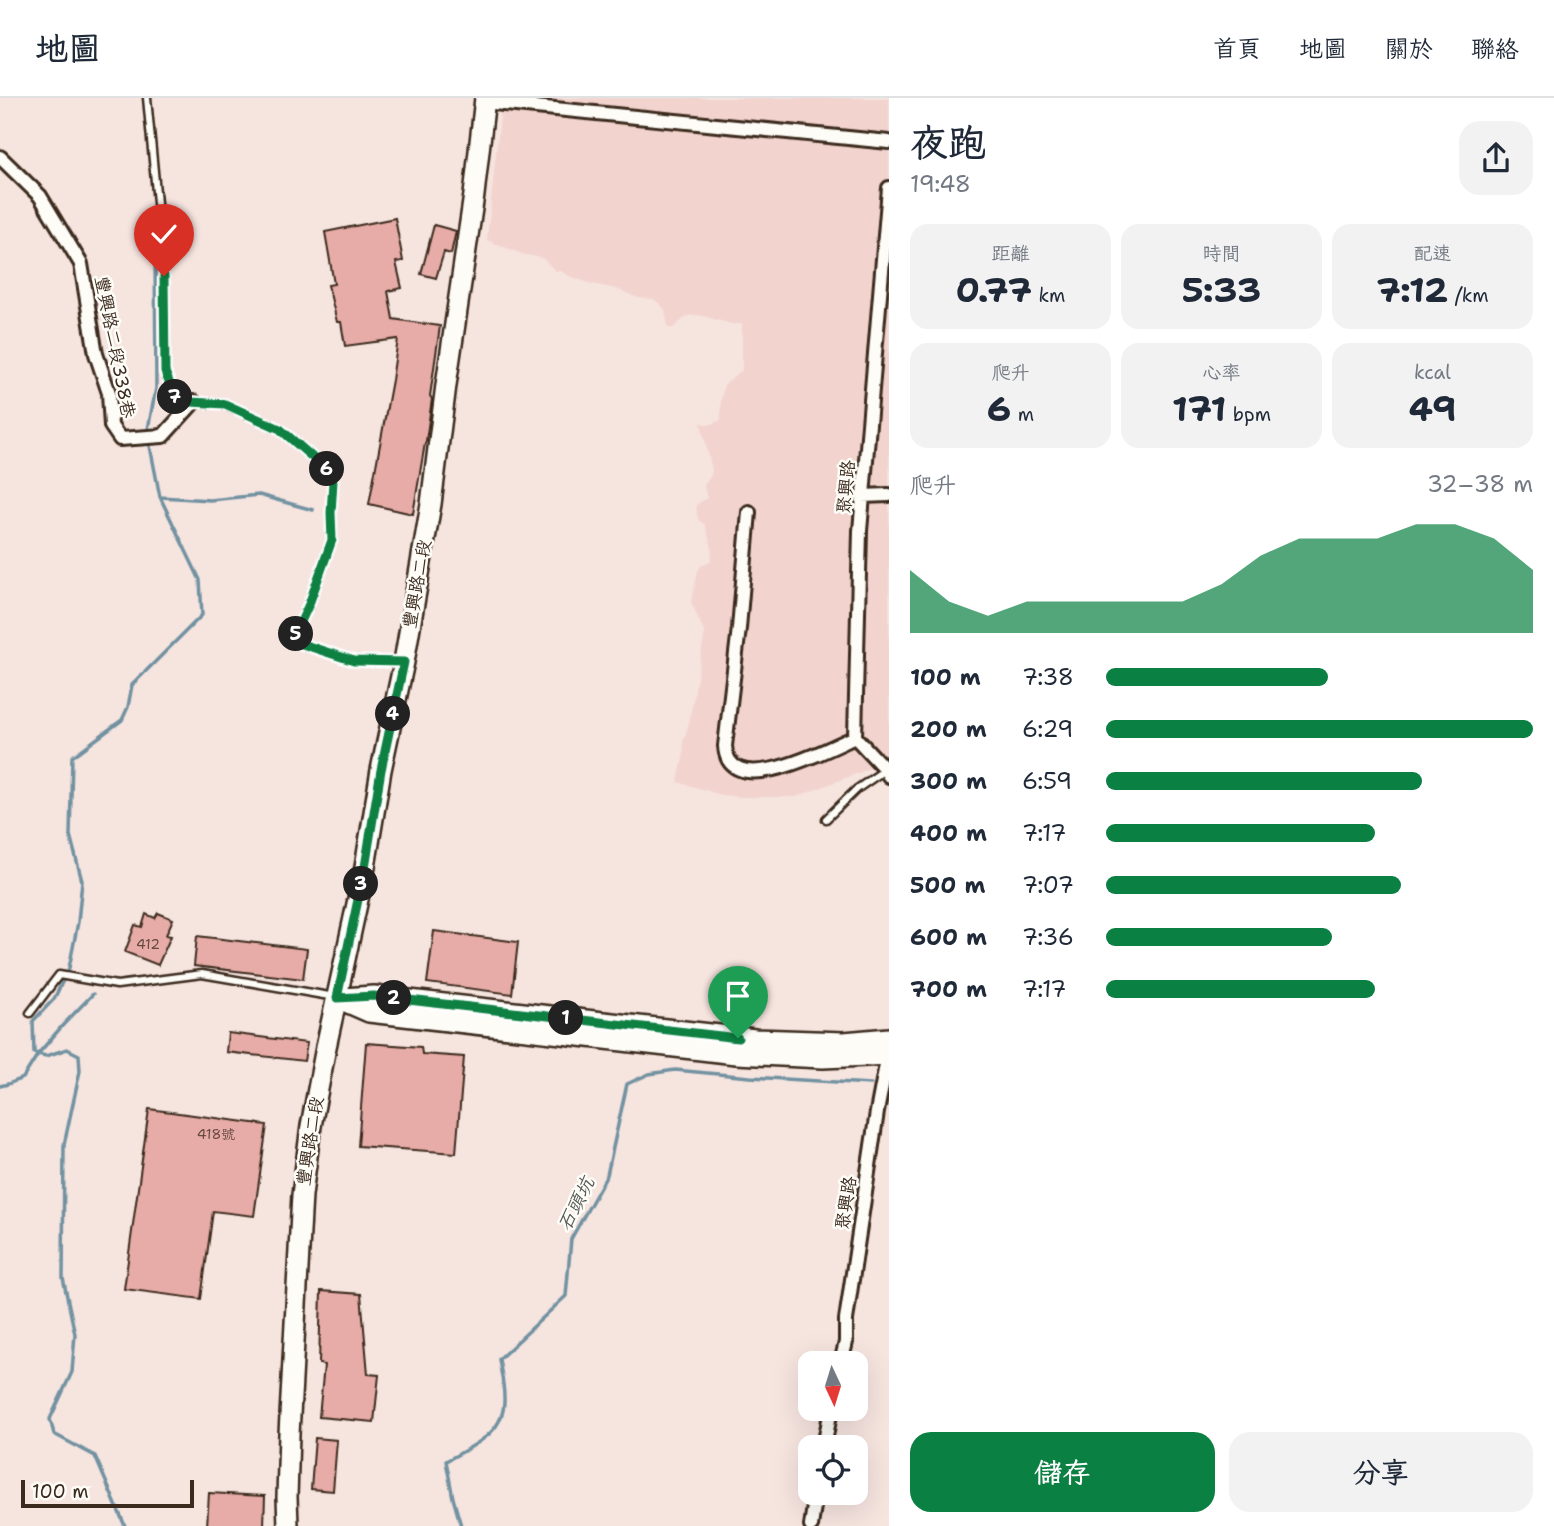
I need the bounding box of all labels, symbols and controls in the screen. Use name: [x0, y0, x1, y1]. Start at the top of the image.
text: 地圖: [35, 26, 101, 71]
text: 首頁: [1213, 33, 1261, 65]
text: 地圖: [1299, 33, 1347, 65]
text: 關於: [1385, 33, 1433, 65]
text: 聯絡: [1471, 33, 1519, 65]
text: 夜跑: [910, 117, 986, 168]
button: share: [1459, 121, 1533, 195]
text: 19:48: [910, 169, 971, 199]
pin: [134, 204, 194, 276]
icon: check: [145, 215, 183, 253]
text: 距離: [991, 241, 1030, 266]
text: 時間: [1202, 241, 1241, 266]
text: 配速: [1413, 241, 1452, 266]
text: 0.77: [956, 266, 1032, 313]
text: 5:33: [1182, 266, 1261, 313]
text: 7:12: [1376, 266, 1448, 313]
street label: 豐興路二段338巷: [89, 274, 141, 420]
text: km: [1032, 283, 1066, 308]
text: /km: [1448, 283, 1489, 308]
text: 爬升: [991, 360, 1030, 385]
text: 心率: [1202, 360, 1241, 385]
text: kcal: [1414, 360, 1451, 385]
pin: 7: [158, 380, 192, 414]
text: 7: [168, 384, 181, 409]
text: 6: [987, 385, 1011, 432]
text: 171: [1172, 385, 1226, 432]
text: 49: [1408, 385, 1457, 432]
text: m: [1011, 402, 1034, 427]
text: bpm: [1226, 402, 1271, 427]
pin: 6: [310, 452, 344, 486]
text: 6: [320, 456, 333, 481]
street label: 聚興路: [832, 459, 860, 515]
text: 32–38 m: [1427, 469, 1533, 499]
text: 爬升: [910, 470, 956, 500]
street label: 豐興路二段: [397, 538, 437, 630]
pin: 5: [278, 616, 314, 652]
text: 5: [290, 621, 301, 646]
text: 100 m: [910, 662, 981, 692]
text: 7:38: [1022, 662, 1074, 692]
pin: 4: [376, 696, 410, 732]
text: 4: [386, 701, 399, 726]
text: 200 m: [910, 714, 987, 744]
text: 6:29: [1022, 714, 1073, 744]
text: 300 m: [910, 766, 987, 796]
text: 6:59: [1022, 766, 1072, 796]
text: 400 m: [910, 818, 987, 848]
text: 7:17: [1022, 818, 1066, 848]
pin: 3: [344, 866, 378, 902]
text: 500 m: [910, 870, 985, 900]
text: 7:07: [1022, 870, 1074, 900]
text: 3: [354, 871, 367, 896]
text: 600 m: [910, 922, 987, 952]
text: 7:36: [1022, 922, 1074, 952]
house number: 412: [136, 935, 160, 953]
pin: [708, 966, 768, 1038]
text: 700 m: [910, 974, 987, 1004]
text: 7:17: [1022, 974, 1066, 1004]
icon: arrive: [719, 977, 757, 1015]
pin: 2: [376, 981, 412, 1016]
text: 2: [387, 985, 400, 1010]
pin: 1: [548, 1000, 584, 1035]
text: 1: [561, 1005, 570, 1030]
street label: 豐興路二段: [291, 1095, 329, 1187]
house number: 418號: [197, 1125, 235, 1143]
water label: 石頭坑: [552, 1171, 601, 1235]
street label: 聚興路: [830, 1174, 862, 1232]
north arrow: [798, 1351, 868, 1421]
map controls: [798, 1351, 868, 1505]
button: 儲存: [910, 1432, 1215, 1512]
button: 分享: [1229, 1432, 1533, 1512]
button: locate: [798, 1435, 868, 1505]
scale bar: [21, 1477, 194, 1509]
text: 100 m: [32, 1479, 89, 1504]

